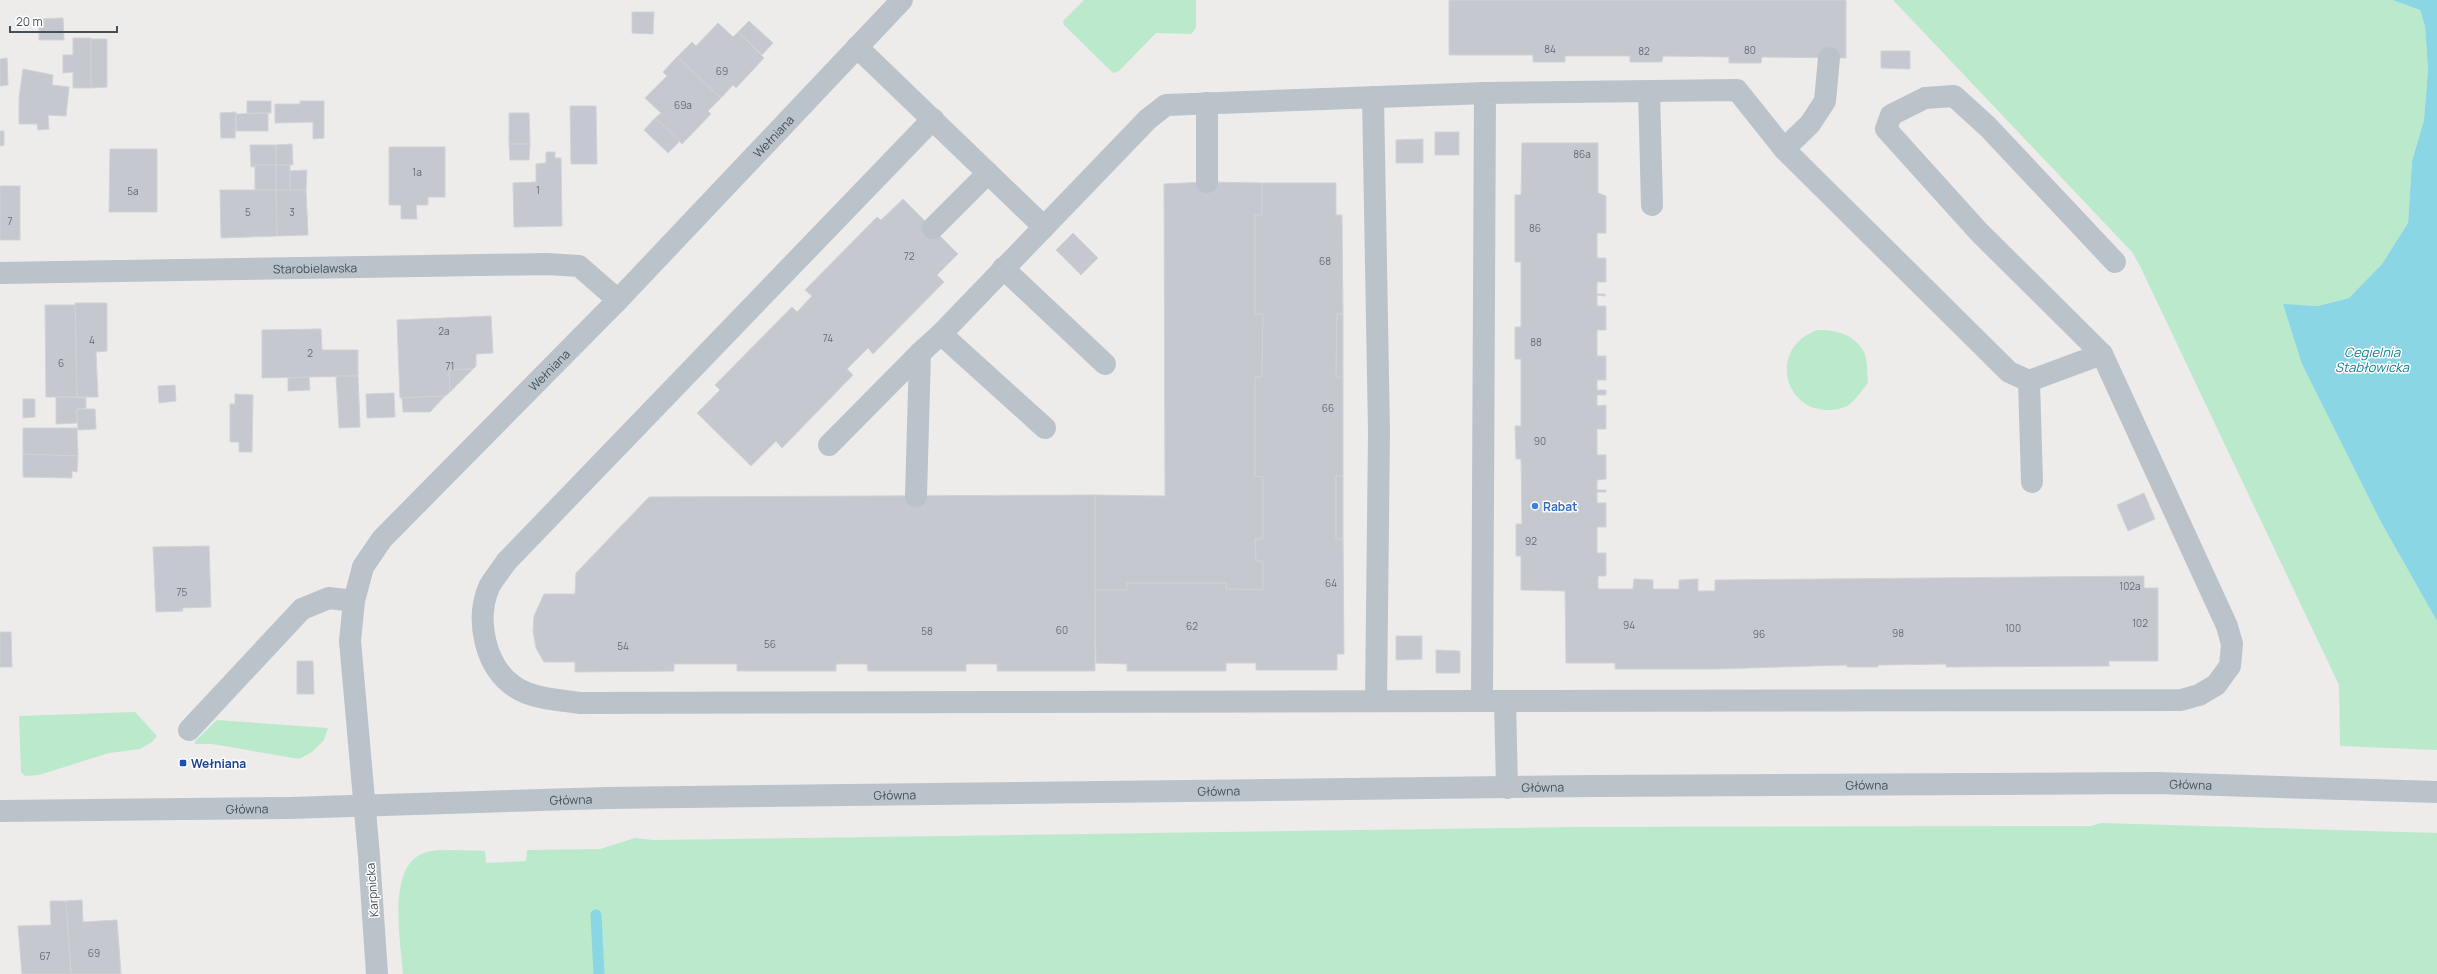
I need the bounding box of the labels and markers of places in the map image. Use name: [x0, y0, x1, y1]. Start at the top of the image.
place label: Rabat: [1543, 498, 1577, 515]
marker: Rabat: [1530, 501, 1540, 511]
place label: Wełniana: [191, 755, 246, 772]
marker: Wełniana: [178, 758, 188, 768]

